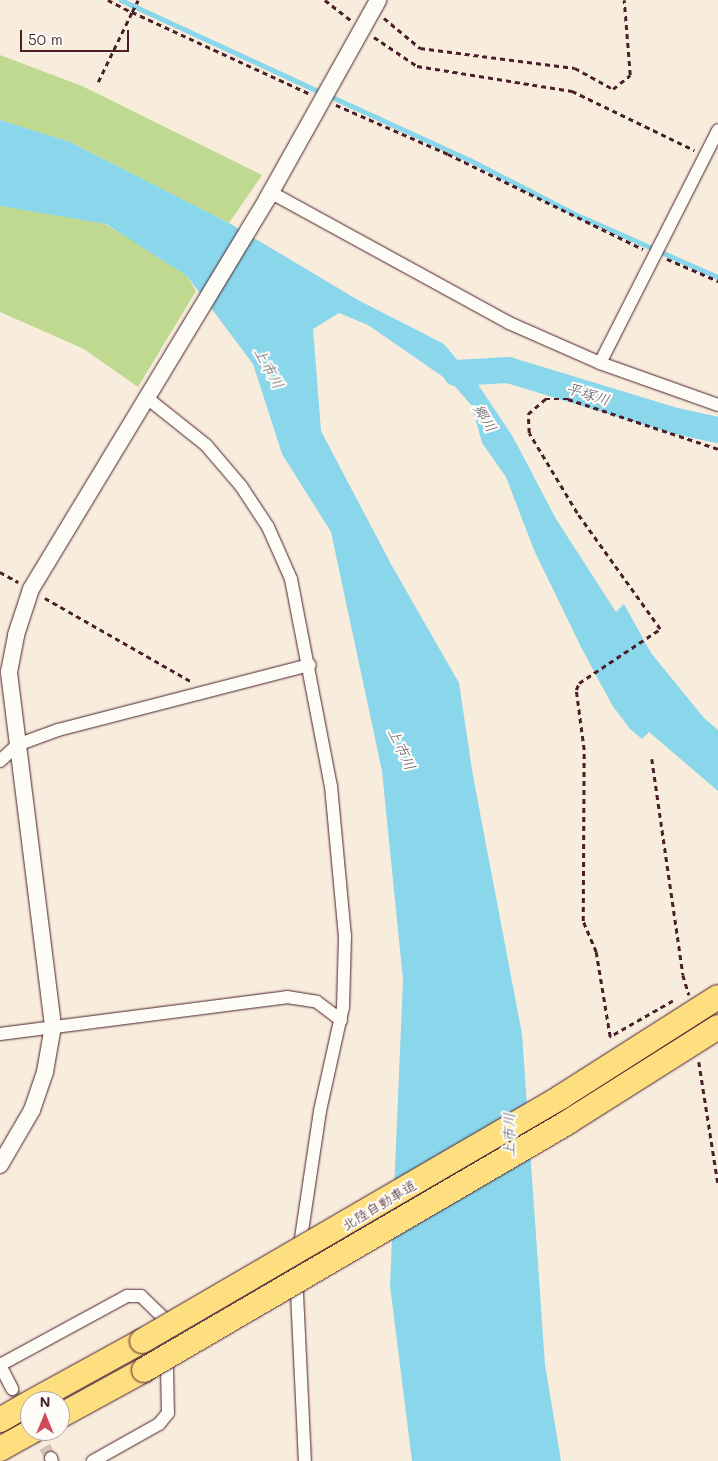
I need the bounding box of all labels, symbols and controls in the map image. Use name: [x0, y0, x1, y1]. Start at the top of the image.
scale bar: [22, 20, 131, 52]
text: 50 m: [28, 29, 63, 49]
water label: 上市川: [250, 344, 288, 392]
water label: 平塚川: [564, 379, 612, 409]
water label: 郷川: [470, 401, 500, 435]
water label: 上市川: [384, 725, 420, 773]
water label: 上市川: [500, 1113, 518, 1157]
street label: 北陸自動車道: [339, 1176, 419, 1234]
north arrow: [20, 1391, 70, 1441]
text: N: [40, 1392, 50, 1411]

